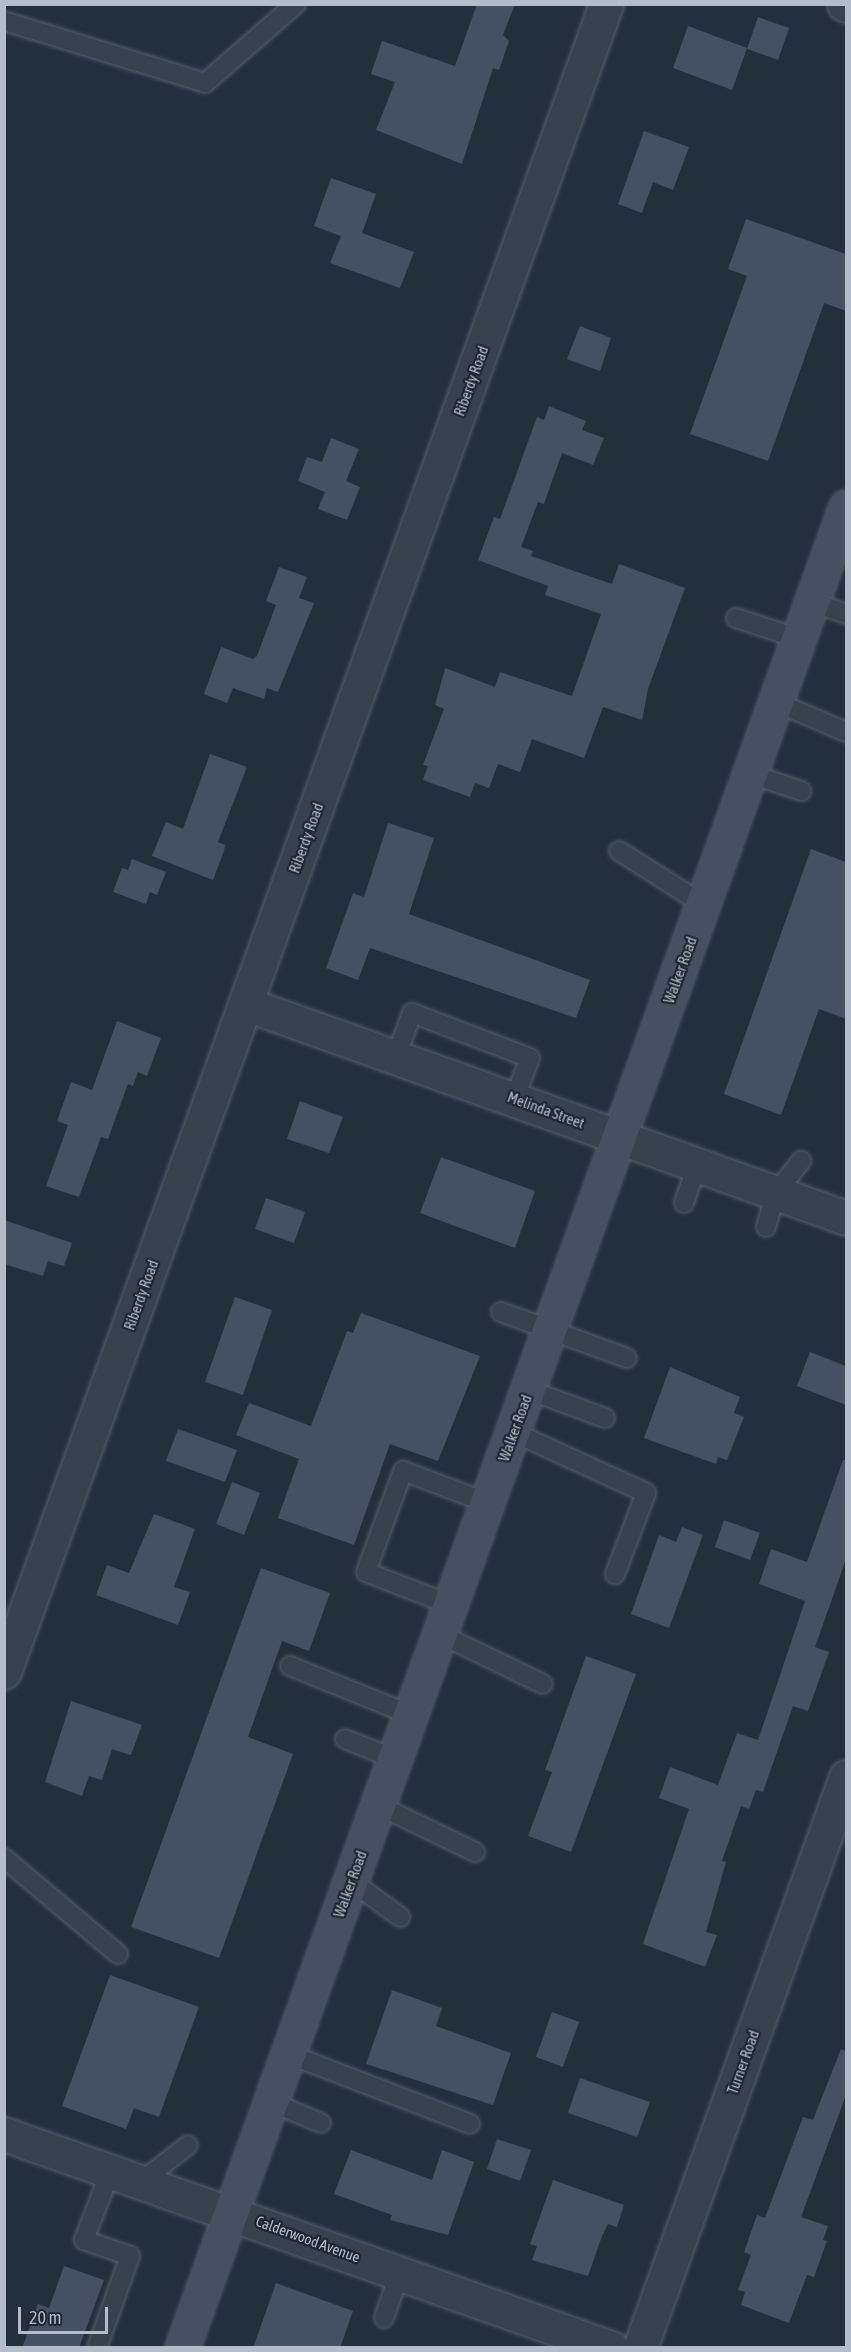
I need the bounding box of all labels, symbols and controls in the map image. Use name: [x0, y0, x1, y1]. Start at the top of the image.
street label: Riberdy Road: [450, 343, 492, 419]
street label: Riberdy Road: [285, 800, 327, 876]
street label: Walker Road: [660, 934, 700, 1006]
street label: Melinda Street: [505, 1088, 587, 1132]
street label: Riberdy Road: [120, 1257, 162, 1333]
street label: Walker Road: [495, 1392, 535, 1464]
street label: Walker Road: [330, 1848, 370, 1920]
street label: Turner Road: [723, 2028, 763, 2096]
street label: Calderwood Avenue: [253, 2212, 363, 2266]
scale bar: [21, 2295, 111, 2333]
text: 20 m: [29, 2307, 61, 2328]

